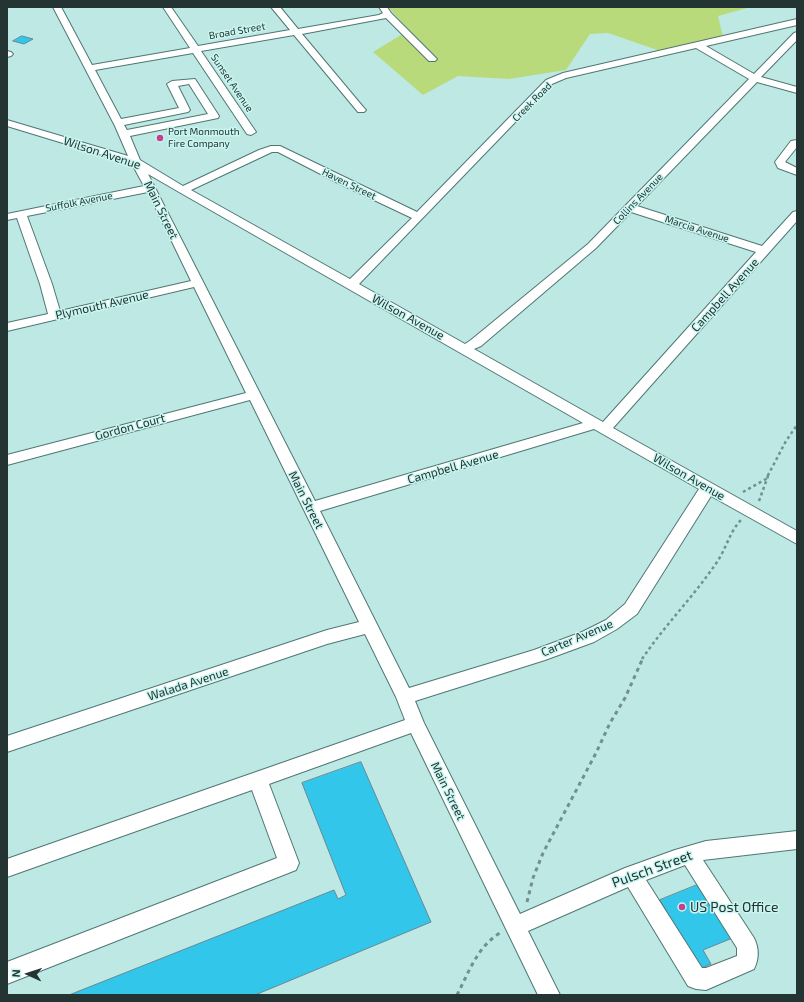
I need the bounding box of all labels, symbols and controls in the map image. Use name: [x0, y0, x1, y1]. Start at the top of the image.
street label: Broad Street: [208, 20, 266, 42]
street label: Sunset Avenue: [208, 52, 256, 114]
street label: Creek Road: [510, 80, 554, 124]
place label: Port Monmouth Fire Company: [168, 126, 240, 150]
marker: Port Monmouth Fire Company: [155, 133, 165, 143]
street label: Wilson Avenue: [61, 134, 143, 172]
street label: Haven Street: [320, 166, 378, 202]
street label: Collins Avenue: [611, 171, 665, 227]
street label: Main Street: [141, 178, 181, 242]
street label: Suffolk Avenue: [45, 190, 113, 214]
street label: Marcia Avenue: [663, 213, 731, 245]
street label: Campbell Avenue: [688, 255, 762, 335]
street label: Plymouth Avenue: [54, 287, 150, 323]
street label: Wilson Avenue: [369, 291, 447, 343]
street label: Gordon Court: [93, 411, 167, 443]
street label: Campbell Avenue: [406, 447, 500, 487]
street label: Wilson Avenue: [650, 451, 728, 503]
street label: Main Street: [285, 469, 327, 531]
street label: Carter Avenue: [539, 616, 615, 660]
street label: Walada Avenue: [146, 664, 230, 704]
street label: Main Street: [428, 759, 468, 823]
street label: Pulsch Street: [609, 847, 695, 891]
place label: US Post Office: [690, 899, 779, 915]
marker: US Post Office: [677, 902, 687, 912]
north arrow: [8, 954, 48, 994]
text: N: [9, 969, 22, 978]

